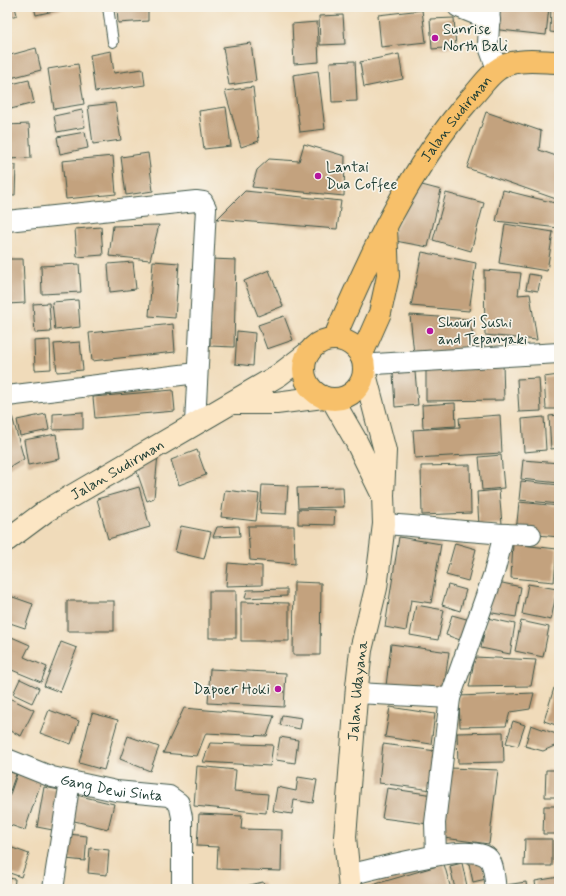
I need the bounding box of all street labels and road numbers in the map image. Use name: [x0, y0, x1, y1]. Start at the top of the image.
street label: Jalan Sudirman: [417, 71, 497, 166]
street label: Jalan Sudirman: [67, 435, 168, 506]
street label: Jalan Udayana: [344, 637, 374, 742]
street label: Gang Dewi Sinta: [58, 770, 164, 806]

